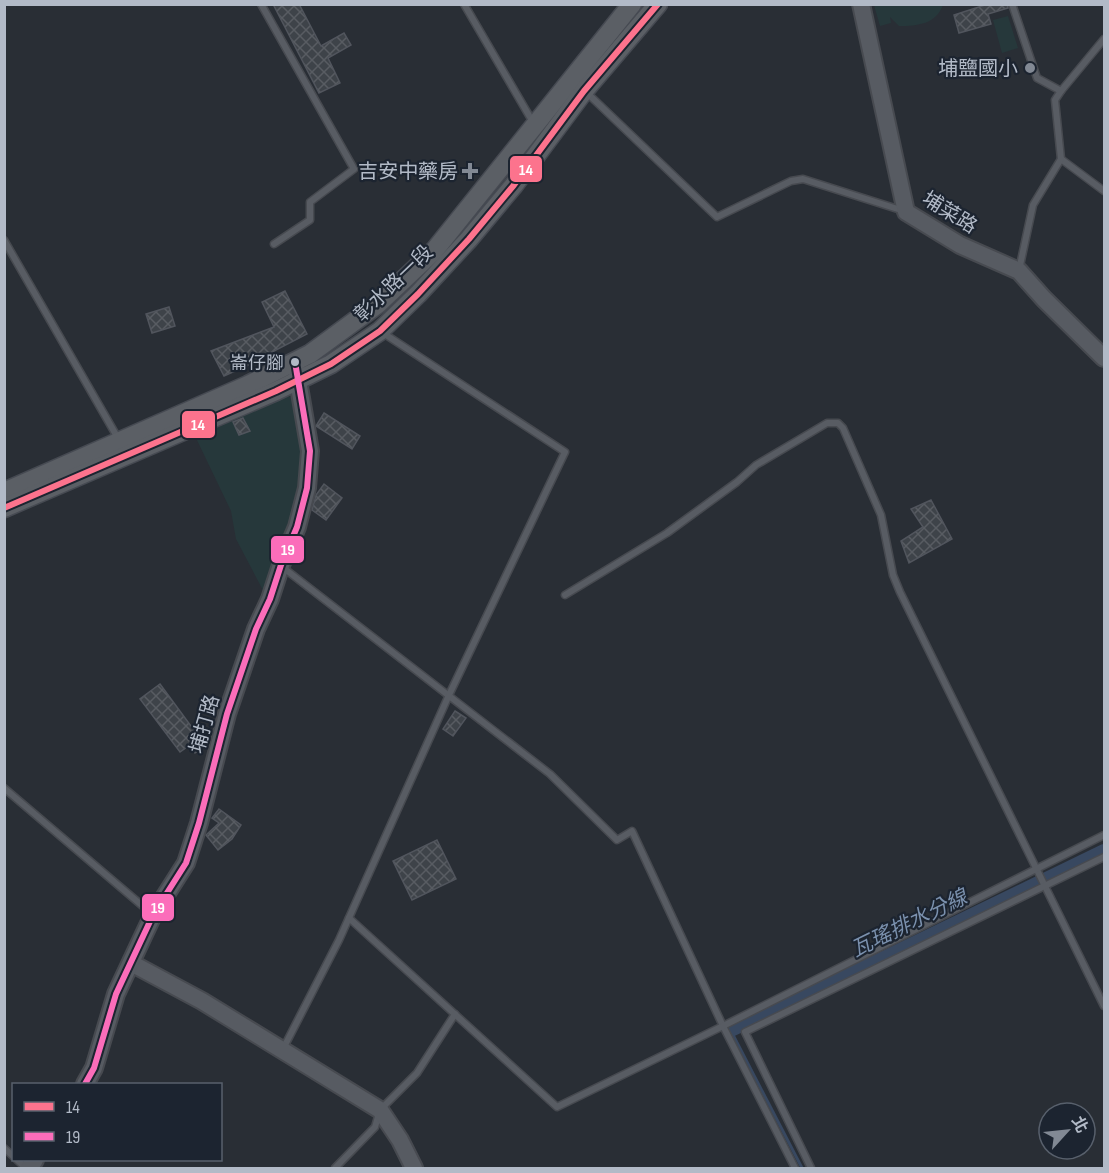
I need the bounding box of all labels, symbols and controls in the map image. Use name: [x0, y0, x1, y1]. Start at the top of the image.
place label: 埔鹽國小: [938, 57, 1018, 81]
marker: 埔鹽國小: [1023, 61, 1037, 75]
line badge: 14: [509, 155, 543, 183]
place label: 吉安中藥房: [358, 160, 458, 184]
text: 14: [519, 161, 533, 180]
marker: 吉安中藥房: [463, 164, 477, 178]
street label: 埔菜路: [918, 187, 981, 239]
street label: 彰水路一段: [349, 240, 438, 327]
place label: 崙仔腳: [230, 353, 284, 374]
marker: 崙仔腳: [289, 356, 301, 368]
line badge: 14: [181, 410, 216, 439]
text: 14: [191, 416, 205, 435]
line badge: 19: [270, 535, 305, 564]
text: 19: [281, 541, 295, 560]
street label: 埔打路: [185, 692, 225, 756]
water label: 瓦瑤排水分線: [847, 884, 973, 962]
line badge: 19: [141, 893, 175, 922]
text: 19: [151, 899, 165, 918]
legend: [12, 1083, 222, 1161]
text: 14: [66, 1097, 80, 1118]
north arrow: [1037, 1101, 1097, 1161]
text: 北: [1067, 1113, 1091, 1136]
text: 19: [66, 1127, 80, 1148]

